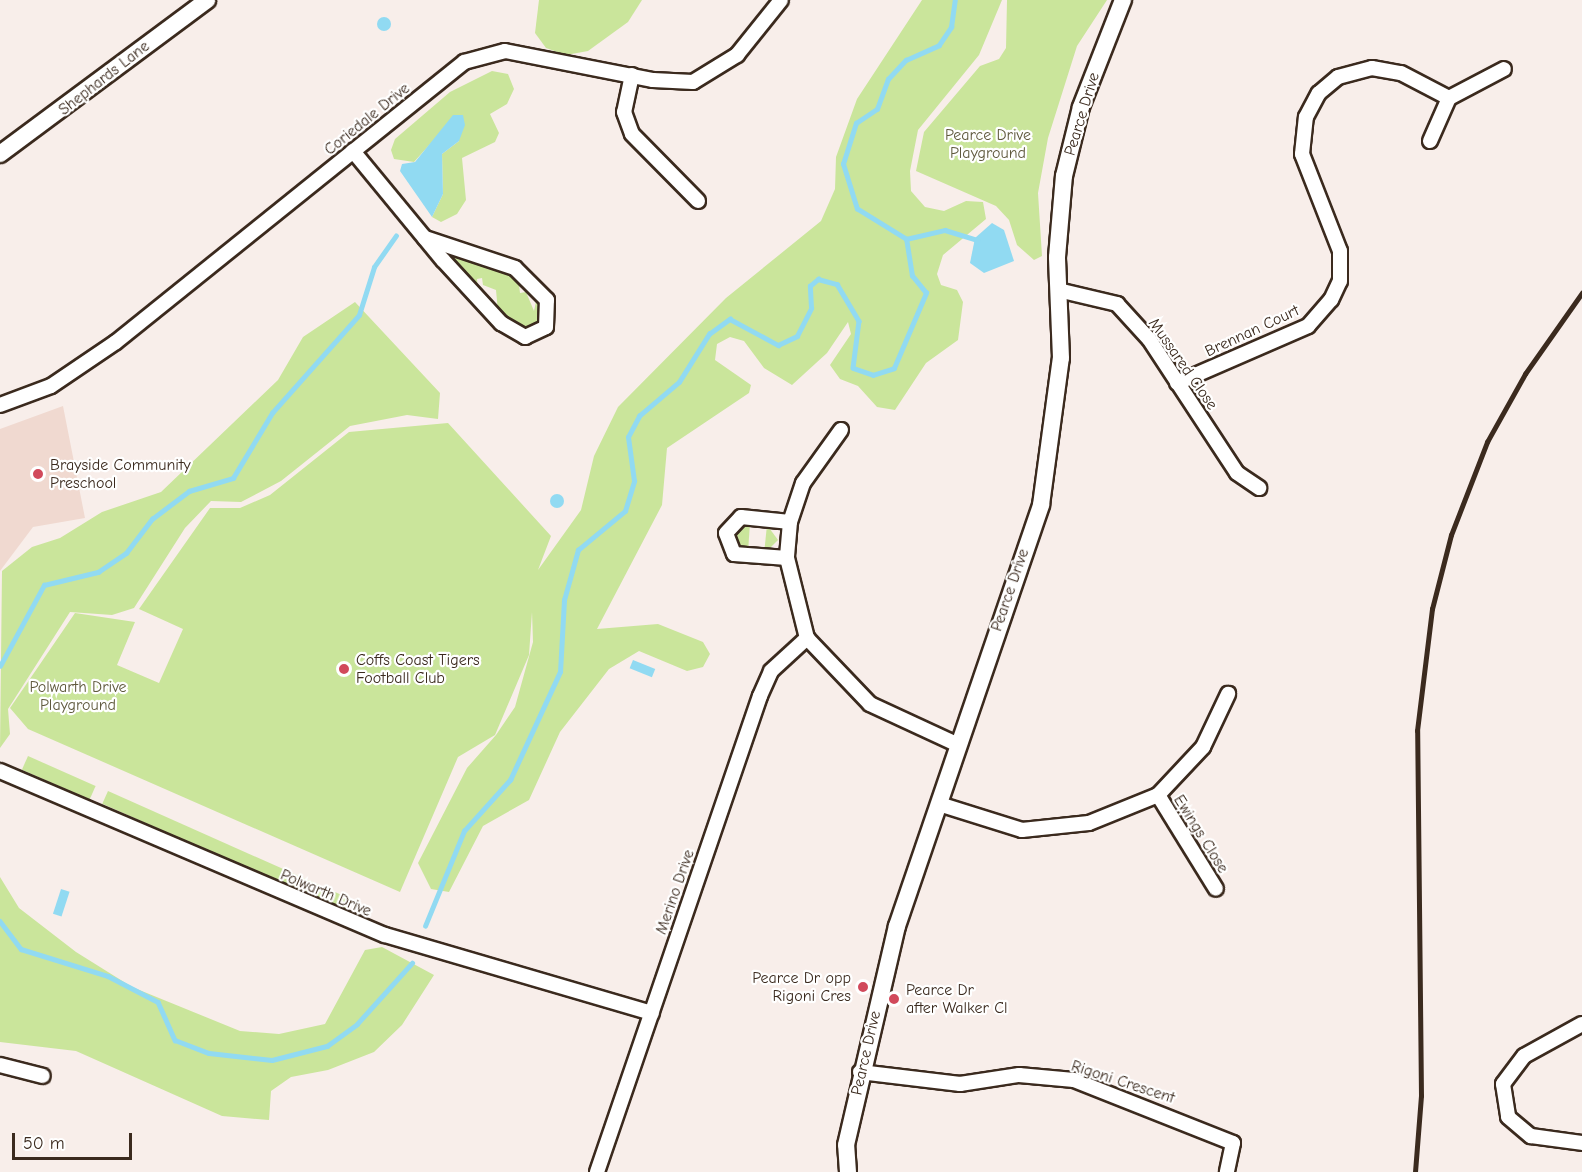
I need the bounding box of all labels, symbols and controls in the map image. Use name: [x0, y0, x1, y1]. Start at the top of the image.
street label: Shephards Lane: [55, 37, 153, 119]
street label: Pearce Drive: [1060, 70, 1104, 158]
street label: Coriedale Drive: [320, 79, 414, 159]
park label: Pearce Drive Playground: [945, 125, 1031, 163]
street label: Brennan Court: [1202, 301, 1302, 361]
street label: Mussared Close: [1144, 315, 1222, 413]
place label: Brayside Community Preschool: [50, 455, 191, 493]
marker: Brayside Community Preschool: [31, 467, 45, 481]
street label: Pearce Drive: [987, 546, 1033, 634]
place label: Coffs Coast Tigers Football Club: [356, 650, 480, 688]
marker: Coffs Coast Tigers Football Club: [337, 662, 351, 676]
park label: Polwarth Drive Playground: [29, 677, 127, 715]
street label: Ewings Close: [1169, 791, 1233, 877]
street label: Merino Drive: [652, 847, 698, 937]
street label: Polwarth Drive: [278, 865, 374, 921]
place label: Pearce Dr opp Rigoni Cres: [752, 968, 851, 1006]
marker: Pearce Dr opp Rigoni Cres: [856, 980, 870, 994]
place label: Pearce Dr after Walker Cl: [906, 980, 1008, 1018]
marker: Pearce Dr after Walker Cl: [887, 992, 901, 1006]
street label: Pearce Drive: [847, 1009, 885, 1097]
street label: Rigoni Crescent: [1069, 1056, 1177, 1108]
scale bar: [15, 1121, 135, 1159]
text: 50 m: [23, 1133, 65, 1154]

